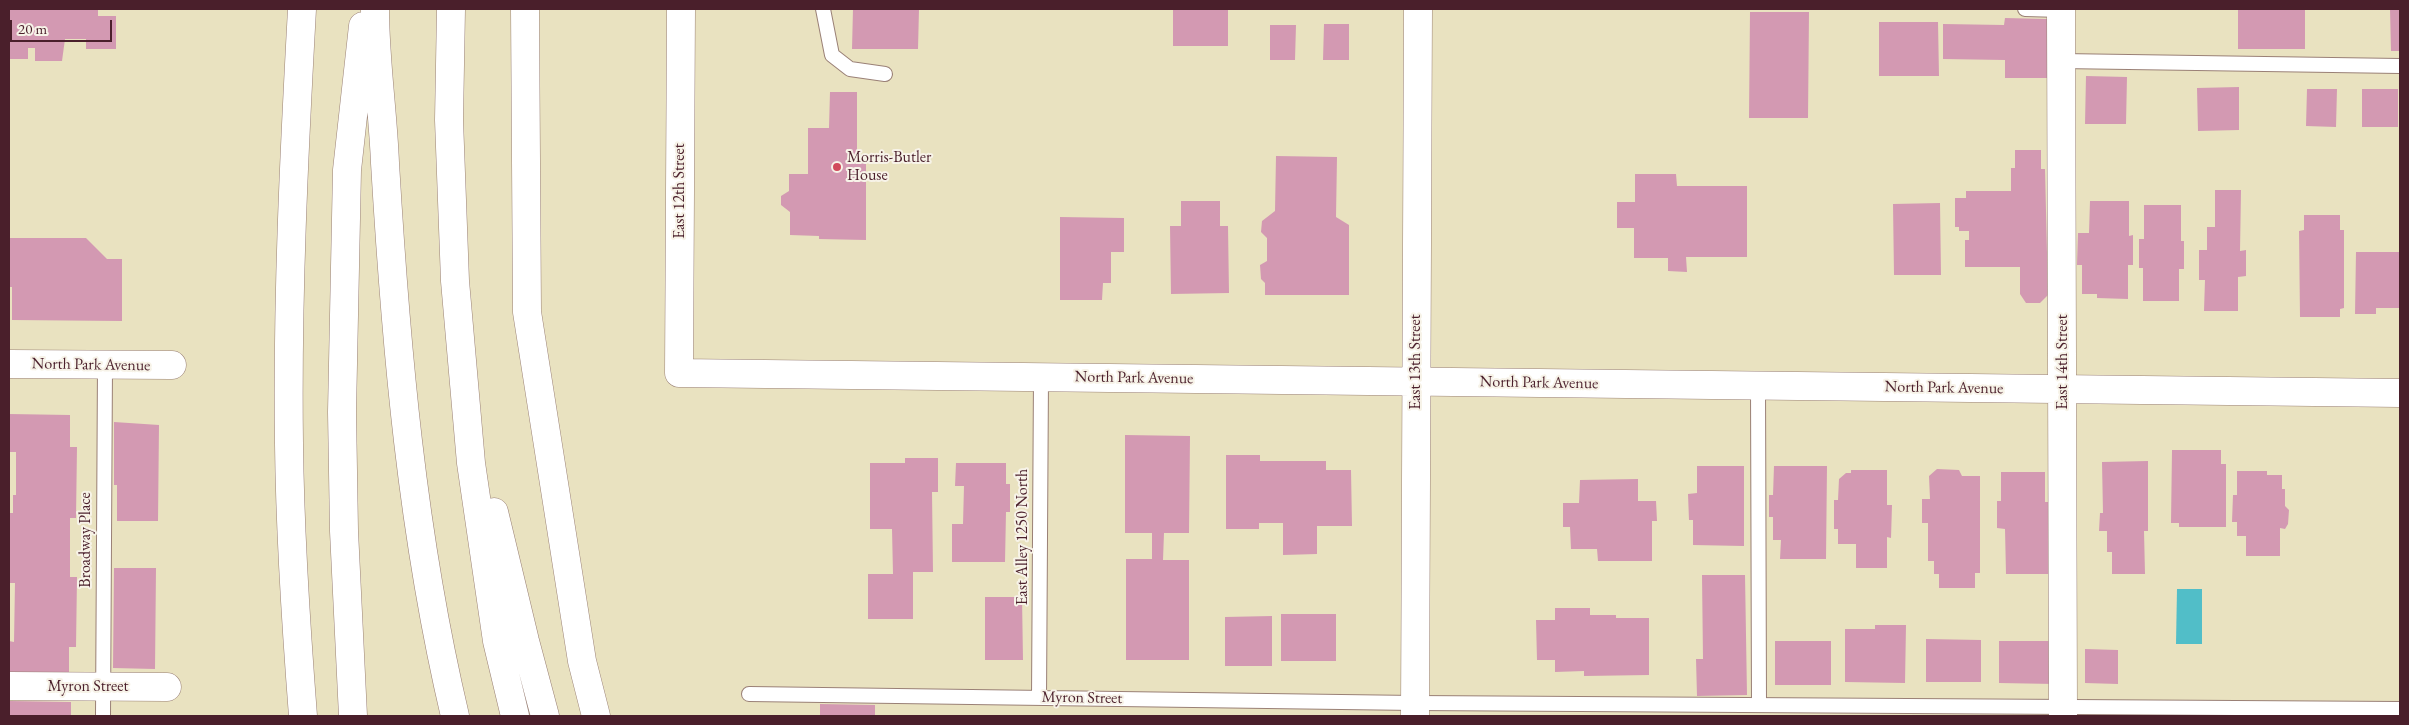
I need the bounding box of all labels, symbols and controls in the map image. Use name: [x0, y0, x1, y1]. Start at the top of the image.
scale bar: [12, 10, 115, 42]
text: 20 m: [18, 19, 47, 38]
street label: East 12th Street: [670, 143, 690, 239]
place label: Morris-Butler House: [847, 148, 931, 186]
marker: Morris-Butler House: [831, 161, 843, 173]
street label: East 13th Street: [1406, 314, 1426, 410]
street label: East 14th Street: [2053, 314, 2073, 410]
street label: North Park Avenue: [31, 354, 151, 376]
street label: North Park Avenue: [1074, 367, 1194, 389]
street label: North Park Avenue: [1479, 372, 1599, 394]
street label: North Park Avenue: [1884, 377, 2004, 399]
street label: East Alley 1250 North: [1013, 469, 1033, 605]
street label: Broadway Place: [76, 492, 96, 588]
street label: Myron Street: [48, 677, 128, 697]
street label: Myron Street: [1041, 688, 1123, 708]

